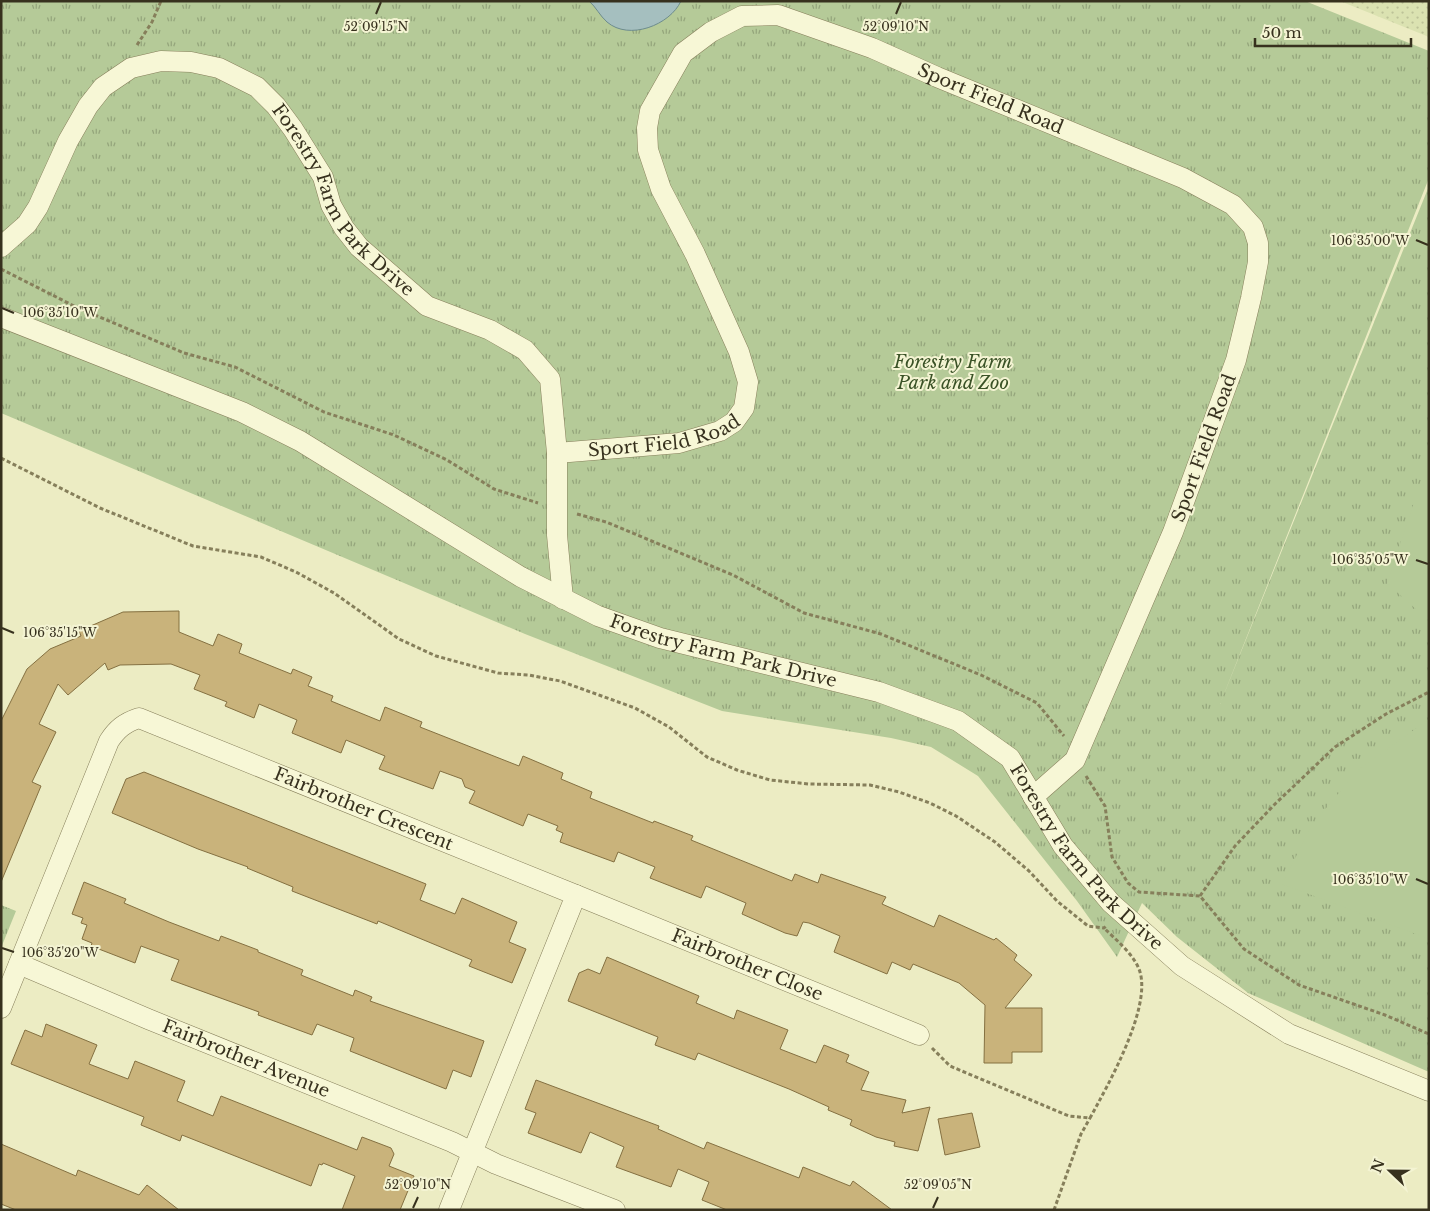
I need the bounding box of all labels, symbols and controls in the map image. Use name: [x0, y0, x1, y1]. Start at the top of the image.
scale bar: [1255, 15, 1411, 47]
text: 52°09'15"N: [344, 19, 408, 34]
text: 52°09'10"N: [863, 19, 929, 34]
text: 50 m: [1262, 23, 1302, 42]
street label: Sport Field Road: [914, 59, 1067, 139]
street label: Forestry Farm Park Drive: [267, 100, 419, 301]
text: 106°35'00"W: [1331, 233, 1410, 248]
text: 106°35'10"W: [22, 305, 98, 320]
park label: Forestry Farm Park and Zoo: [893, 351, 1013, 394]
street label: Sport Field Road: [1167, 371, 1241, 525]
street label: Sport Field Road: [587, 410, 744, 461]
text: 106°35'05"W: [1332, 552, 1409, 567]
street label: Forestry Farm Park Drive: [607, 610, 839, 692]
text: 106°35'15"W: [23, 625, 98, 640]
street label: Forestry Farm Park Drive: [1005, 760, 1168, 955]
street label: Fairbrother Crescent: [271, 763, 457, 855]
text: 106°35'10"W: [1332, 872, 1408, 887]
street label: Fairbrother Close: [668, 924, 826, 1006]
text: 106°35'20"W: [21, 945, 99, 960]
street label: Fairbrother Avenue: [159, 1015, 333, 1102]
north arrow: [1365, 1146, 1415, 1196]
text: N: [1367, 1157, 1389, 1176]
text: 52°09'10"N: [385, 1177, 451, 1192]
text: 52°09'05"N: [904, 1177, 972, 1192]

